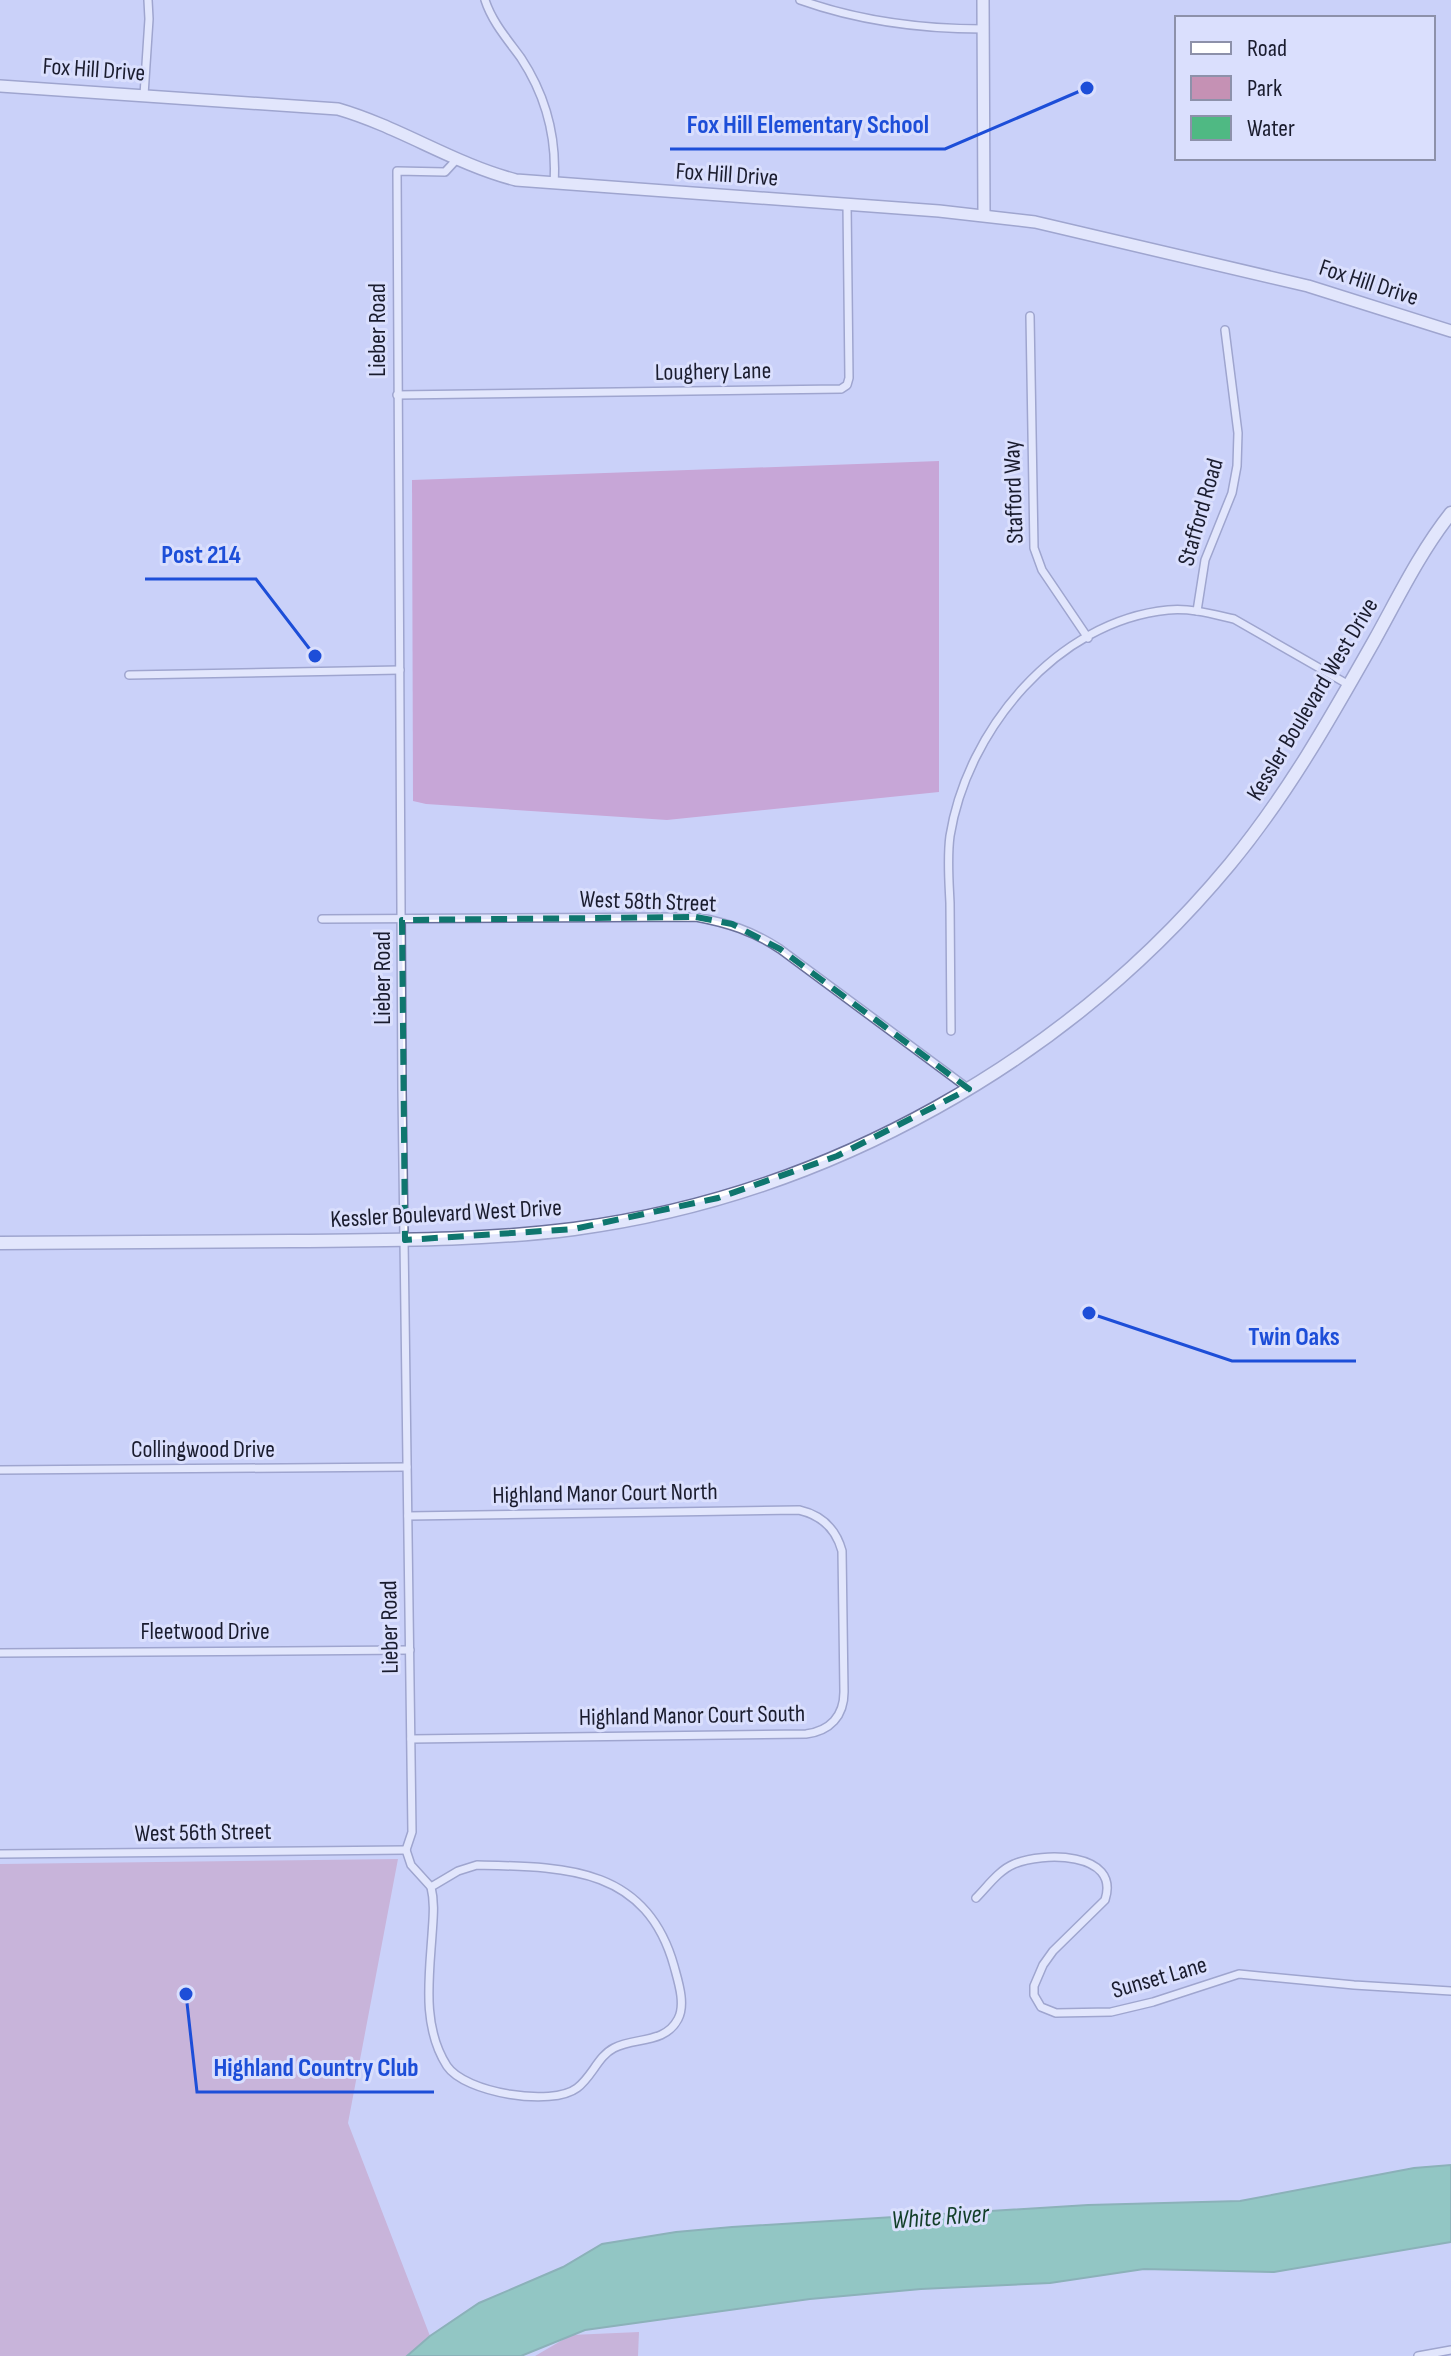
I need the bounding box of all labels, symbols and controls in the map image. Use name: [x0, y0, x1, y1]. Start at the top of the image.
legend: [1175, 16, 1435, 160]
text: Road: [1247, 34, 1287, 63]
street label: Fox Hill Drive: [42, 51, 146, 88]
text: Park: [1247, 74, 1282, 103]
callout: Fox Hill Elementary School: [670, 99, 945, 149]
text: Fox Hill Elementary School: [687, 110, 929, 141]
text: Water: [1247, 114, 1295, 143]
street label: Fox Hill Drive: [675, 156, 779, 193]
street label: Fox Hill Drive: [1316, 253, 1422, 312]
street label: Lieber Road: [363, 283, 392, 377]
street label: Loughery Lane: [655, 356, 771, 387]
street label: Stafford Way: [997, 440, 1030, 544]
street label: Stafford Road: [1171, 455, 1230, 569]
callout: Post 214: [145, 529, 256, 579]
text: Post 214: [161, 540, 241, 571]
street label: Kessler Boulevard West Drive: [1240, 593, 1384, 806]
street label: West 58th Street: [579, 885, 717, 918]
street label: Lieber Road: [368, 931, 397, 1025]
street label: Kessler Boulevard West Drive: [330, 1193, 562, 1234]
callout: Twin Oaks: [1232, 1311, 1356, 1361]
text: Twin Oaks: [1248, 1322, 1340, 1353]
street label: Collingwood Drive: [131, 1435, 275, 1464]
street label: Highland Manor Court North: [492, 1477, 718, 1510]
street label: Lieber Road: [374, 1580, 405, 1674]
street label: Fleetwood Drive: [140, 1617, 270, 1646]
street label: Highland Manor Court South: [579, 1699, 805, 1732]
street label: West 56th Street: [134, 1817, 272, 1848]
street label: Sunset Lane: [1108, 1950, 1210, 2005]
callout: Highland Country Club: [197, 2042, 434, 2092]
text: Highland Country Club: [213, 2053, 419, 2084]
water label: White River: [890, 2199, 992, 2236]

